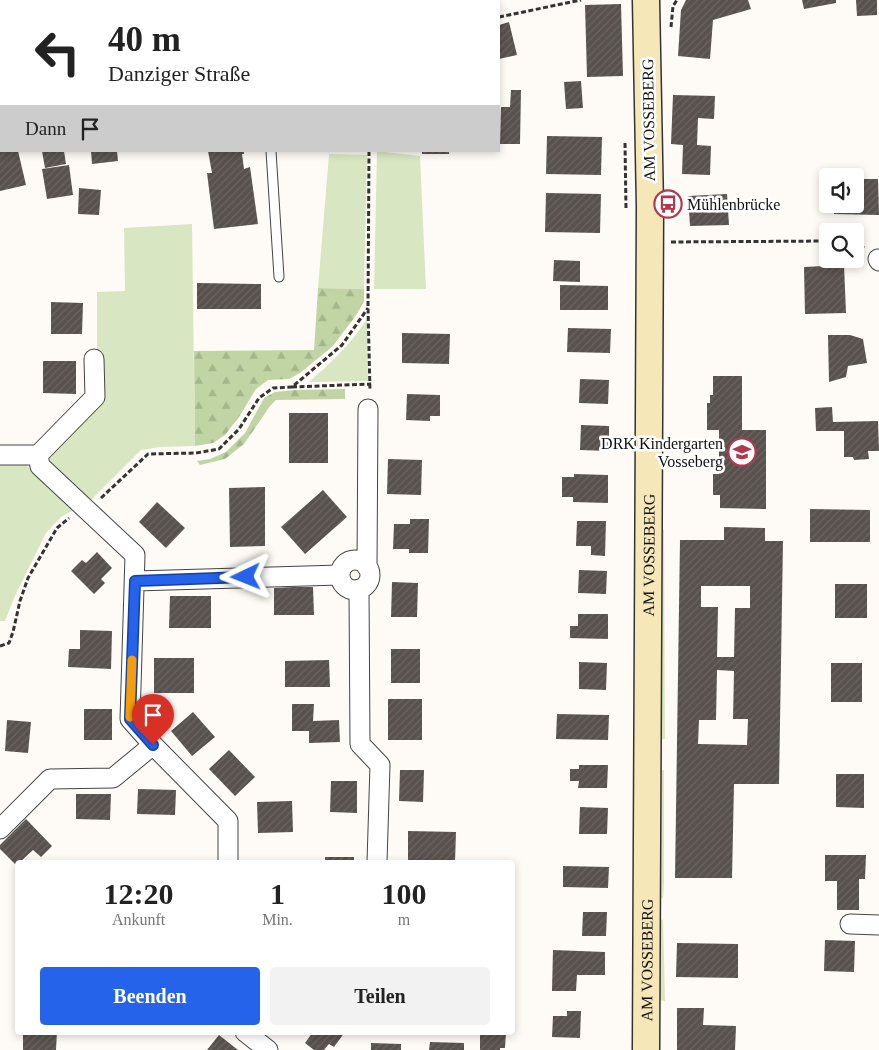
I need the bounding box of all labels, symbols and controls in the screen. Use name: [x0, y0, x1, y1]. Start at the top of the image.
icon: left: [25, 20, 90, 85]
text: 40 m: [108, 20, 181, 59]
street label: AM VOSSEBERG: [639, 58, 658, 182]
text: Danziger Straße: [108, 61, 250, 86]
icon: arrive: [76, 115, 104, 143]
text: Dann: [25, 118, 66, 139]
map controls: [819, 168, 864, 268]
button: sound: [819, 168, 864, 213]
bus stop icon: Mühlenbrücke: [653, 189, 683, 219]
place label: Mühlenbrücke: [687, 196, 780, 213]
button: search: [819, 223, 864, 268]
place label: DRK Kindergarten Vosseberg: [601, 435, 723, 471]
school or university icon: DRK Kindergarten Vosseberg: [727, 437, 757, 467]
street label: AM VOSSEBERG: [640, 493, 658, 617]
position arrow: [219, 550, 271, 602]
pin: [132, 694, 174, 745]
icon: arrive: [139, 701, 167, 729]
text: 12:20: [104, 877, 174, 910]
text: 1: [270, 877, 285, 910]
text: 100: [381, 877, 426, 910]
street label: AM VOSSEBERG: [638, 898, 656, 1022]
text: Ankunft: [112, 911, 165, 928]
text: Min.: [262, 911, 293, 928]
text: m: [398, 911, 410, 928]
button: Beenden: [40, 967, 260, 1025]
button: Teilen: [270, 967, 490, 1025]

